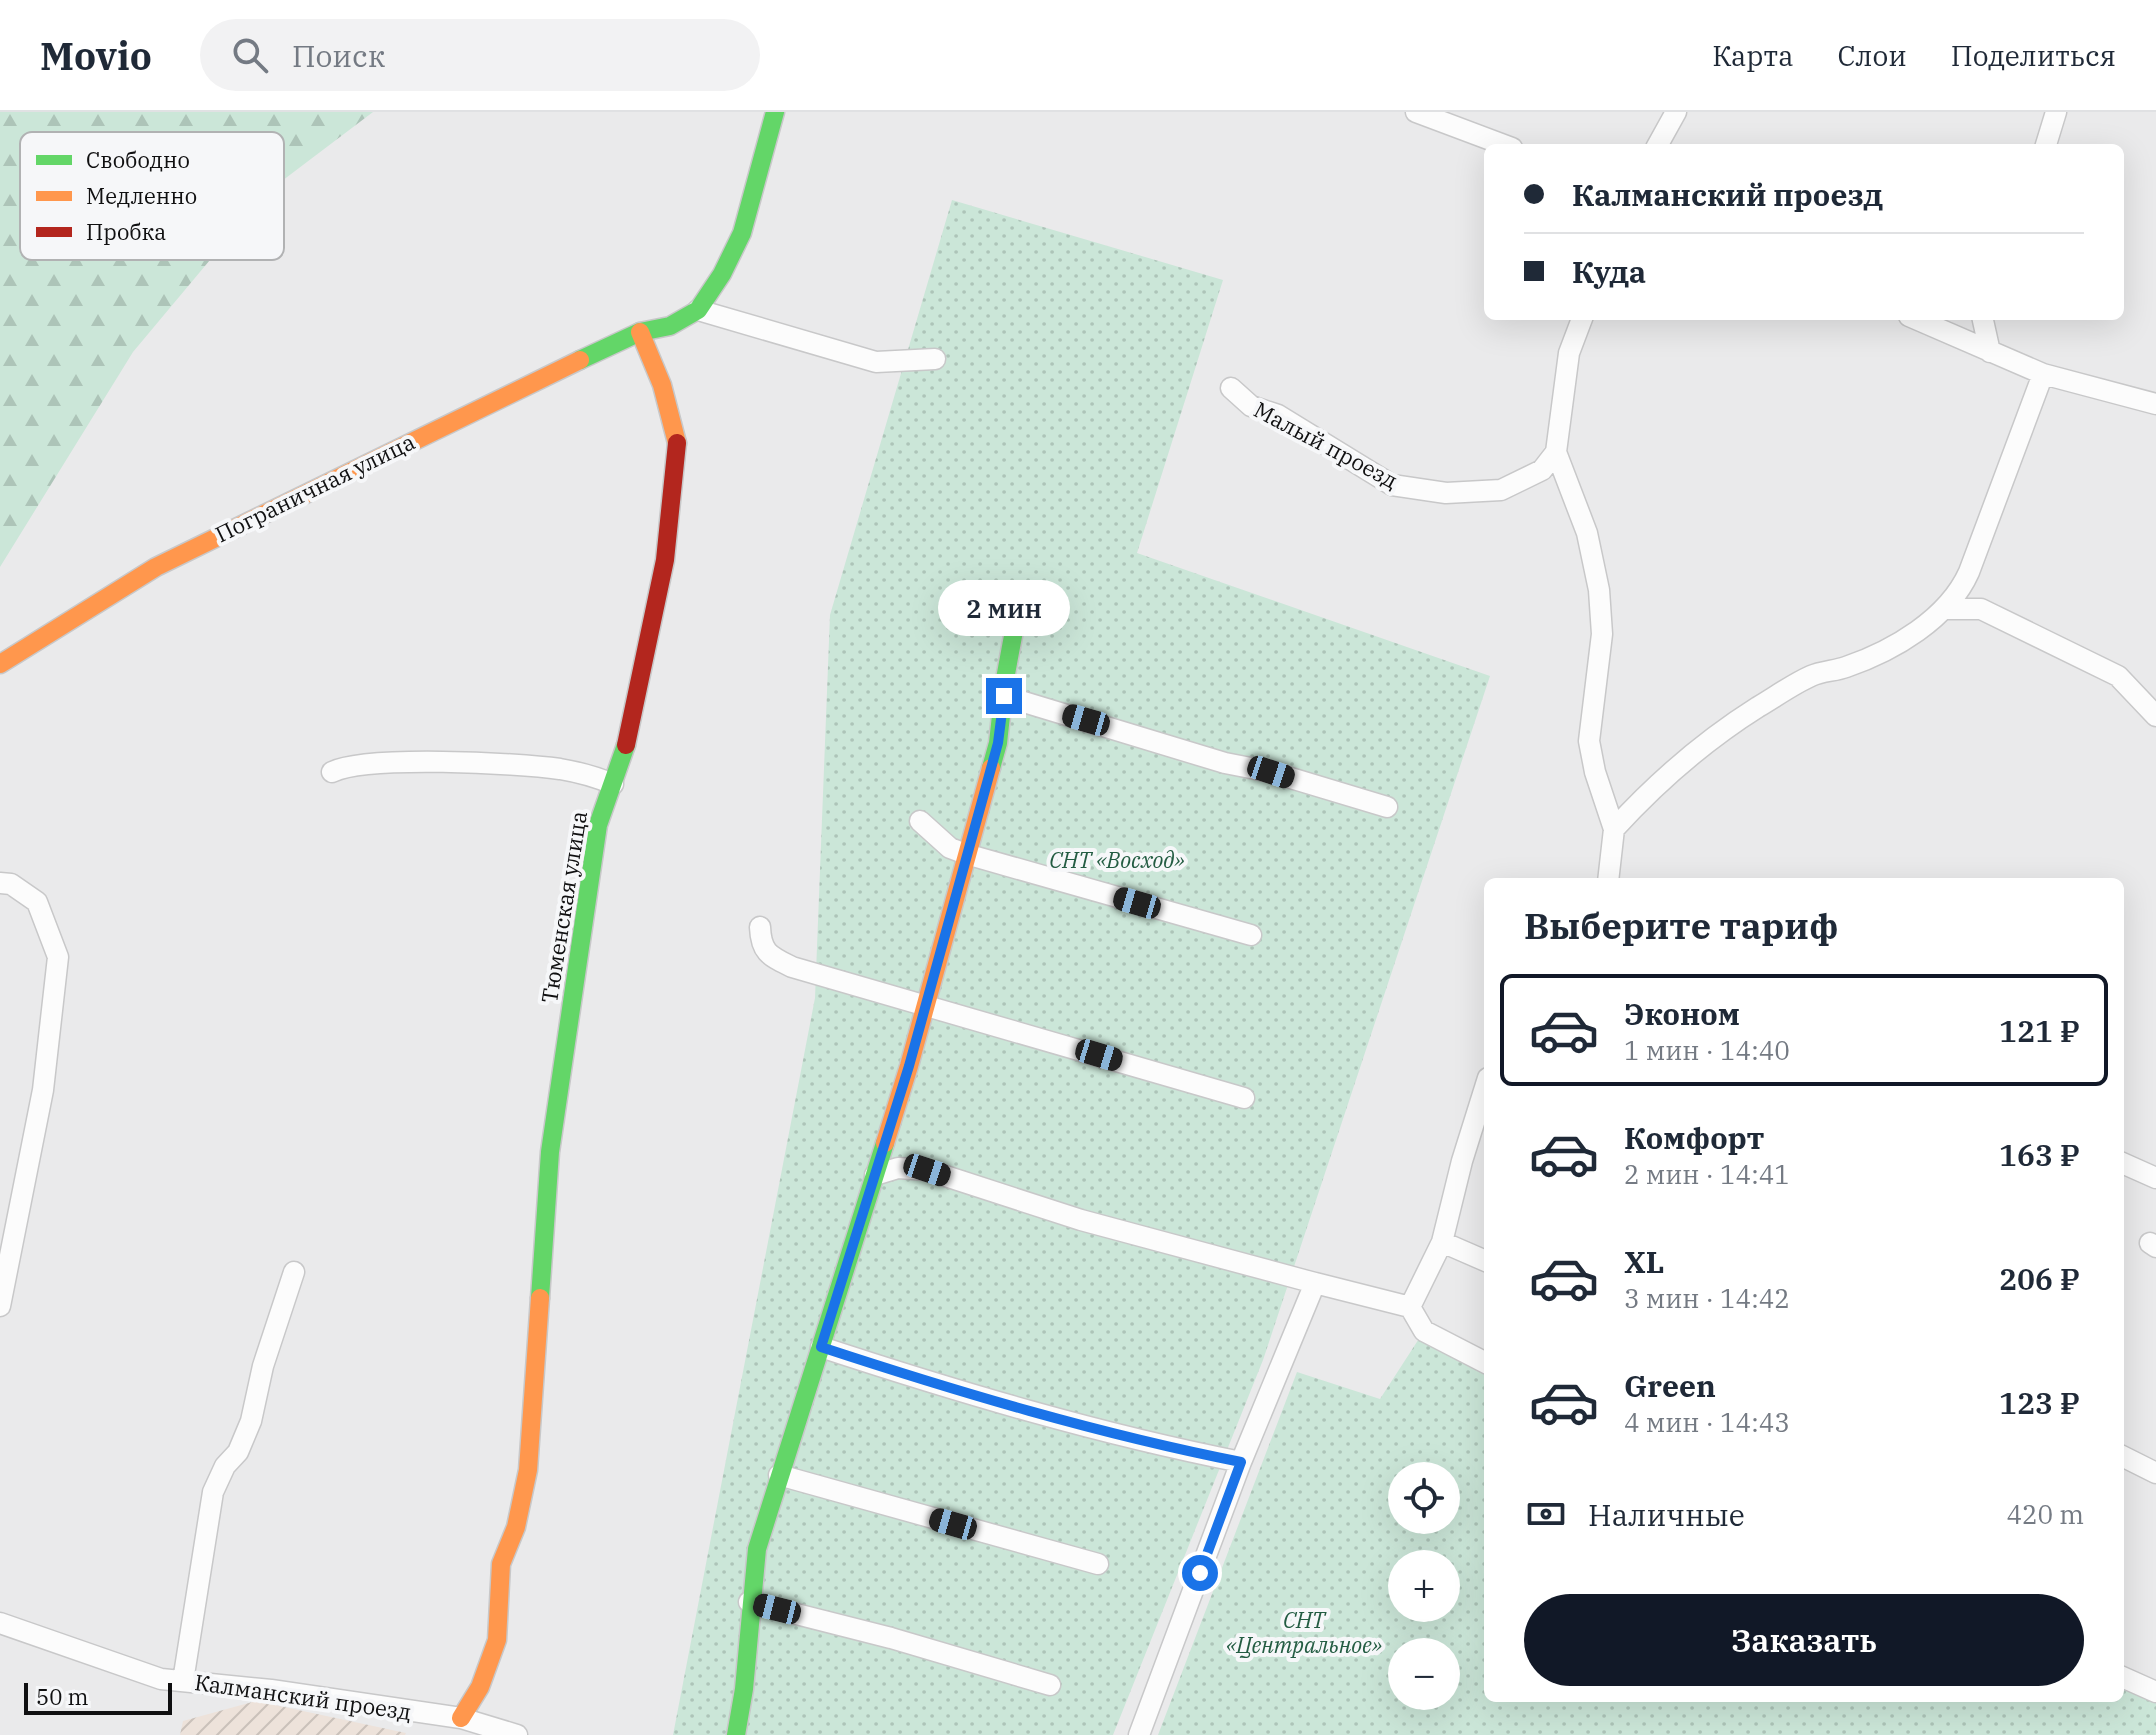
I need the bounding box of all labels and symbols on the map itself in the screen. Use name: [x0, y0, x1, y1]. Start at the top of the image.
legend: [20, 132, 284, 260]
text: Свободно: [86, 145, 190, 174]
text: Медленно: [86, 181, 197, 210]
text: Пробка: [86, 217, 166, 246]
street label: Малый проезд: [1249, 394, 1403, 495]
street label: Пограничная улица: [210, 427, 419, 548]
callout: 2 мин: [938, 580, 1070, 636]
route end: [986, 678, 1022, 714]
car: [1060, 702, 1112, 738]
car: [1244, 753, 1298, 791]
street label: Тюменская улица: [534, 809, 593, 1005]
park label: СНТ «Восход»: [1049, 845, 1185, 874]
car: [1111, 885, 1163, 921]
car: [1073, 1037, 1125, 1073]
car: [900, 1151, 954, 1189]
car: [927, 1506, 979, 1542]
route start: [1182, 1555, 1218, 1591]
car: [751, 1592, 803, 1626]
park label: СНТ «Центральное»: [1226, 1605, 1382, 1659]
street label: Калманский проезд: [193, 1667, 413, 1726]
scale bar: [24, 1679, 172, 1715]

